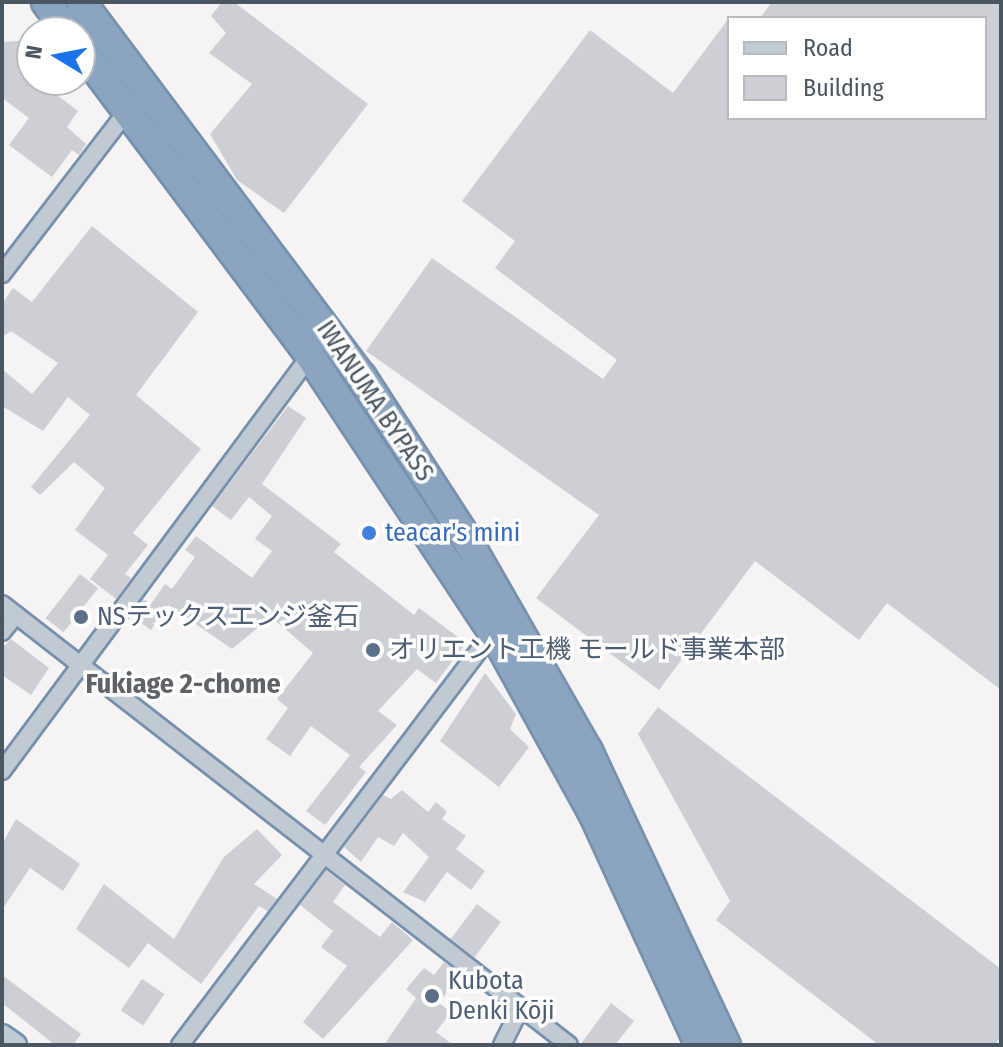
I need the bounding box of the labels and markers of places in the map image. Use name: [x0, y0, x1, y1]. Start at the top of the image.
place label: teacar's mini: [385, 517, 520, 549]
marker: teacar's mini: [360, 524, 378, 542]
place label: NSテックスエンジ釜石: [97, 601, 360, 633]
marker: NSテックスエンジ釜石: [72, 608, 90, 626]
place label: オリエント工機 モールド事業本部: [389, 634, 785, 666]
marker: オリエント工機 モールド事業本部: [364, 641, 382, 659]
place label: Kubota Denki Kōji: [448, 965, 555, 1026]
marker: Kubota Denki Kōji: [423, 987, 441, 1005]

